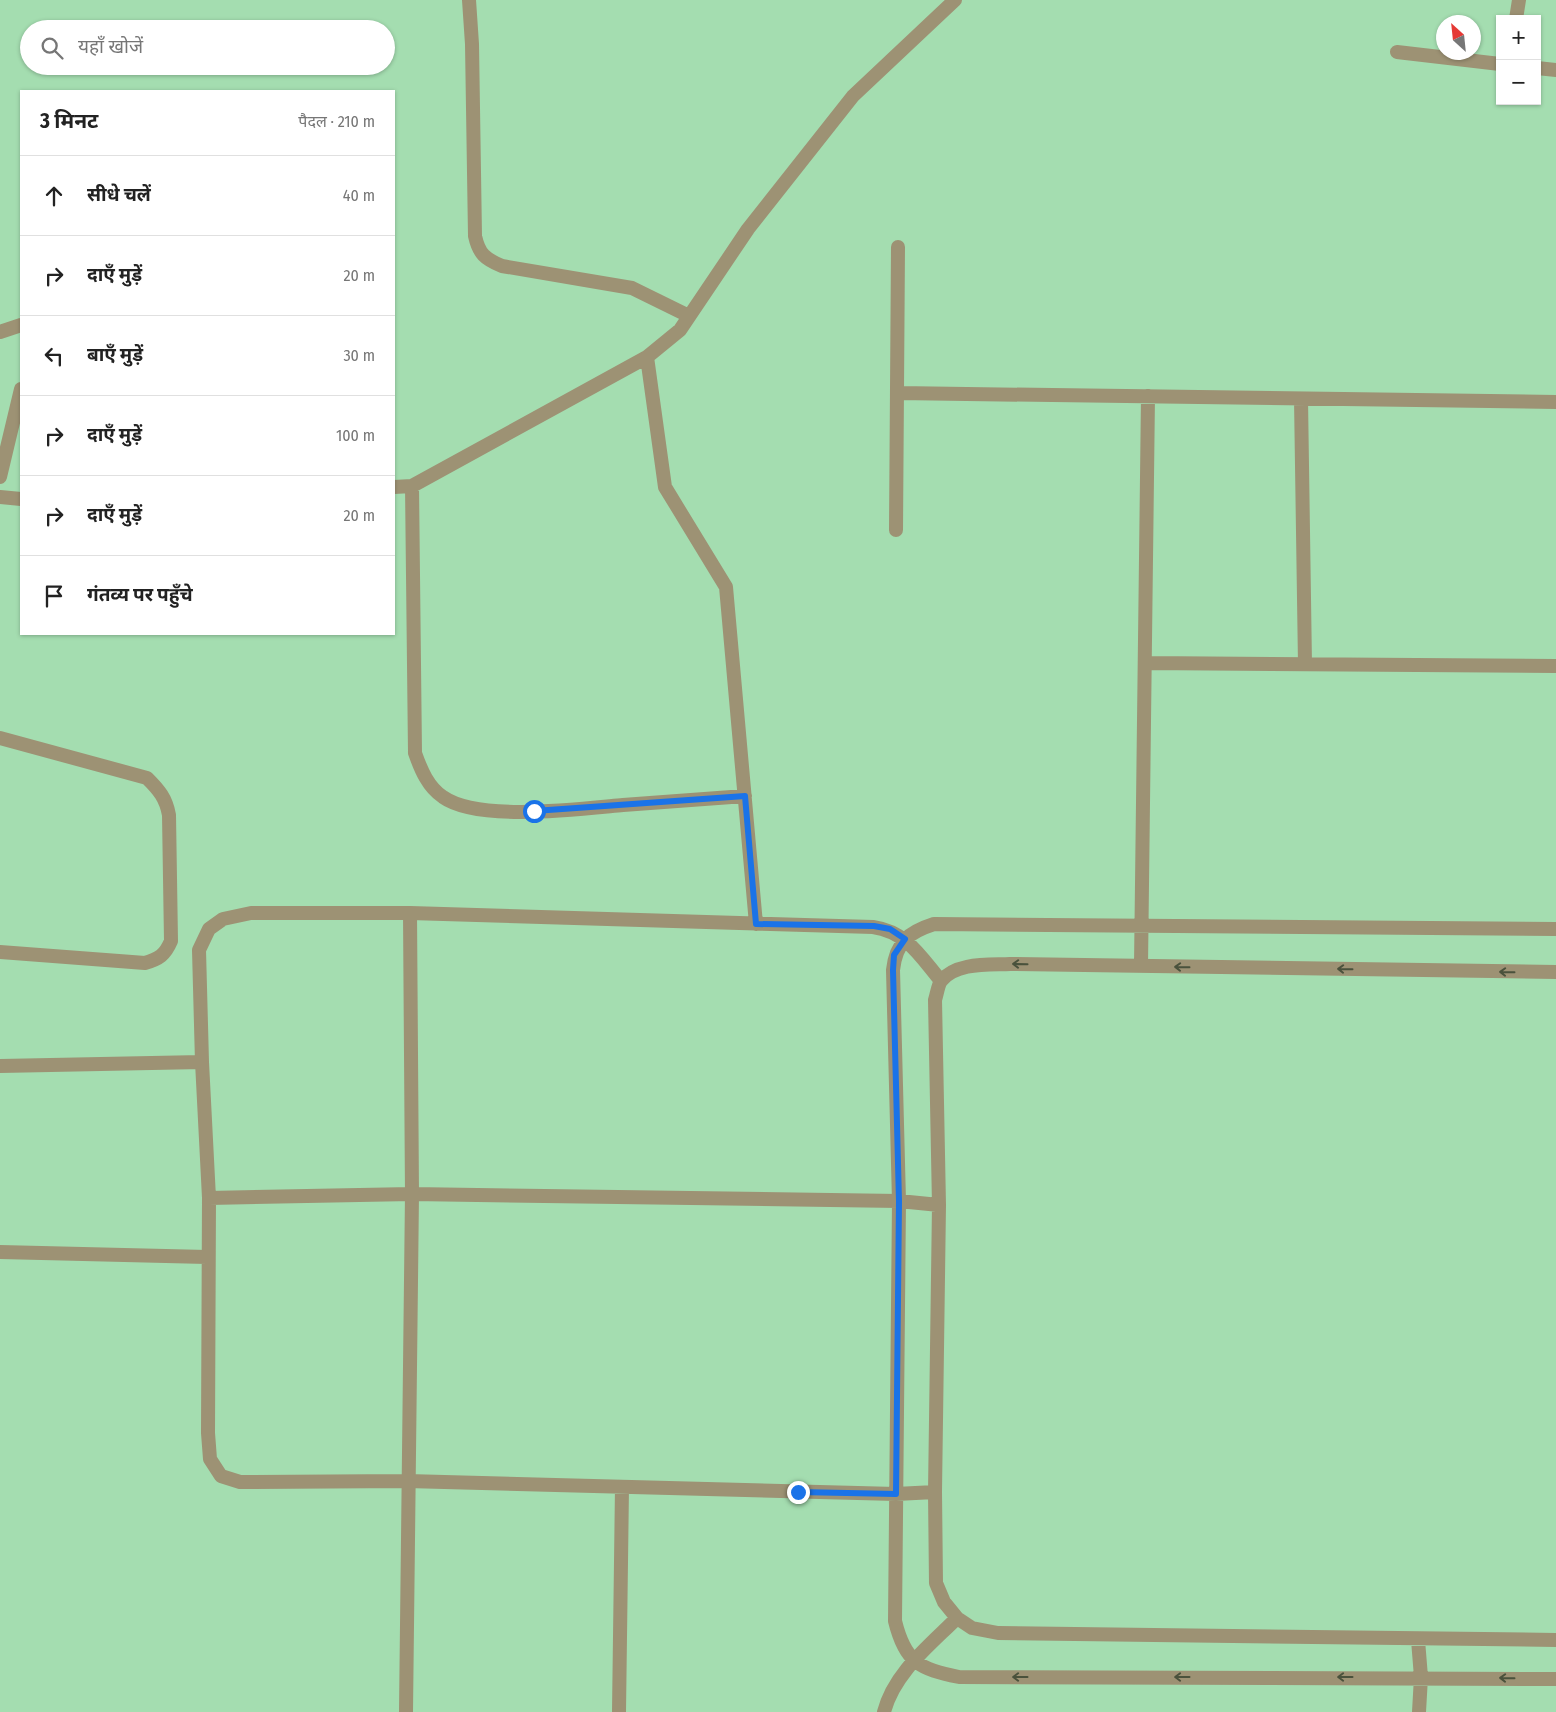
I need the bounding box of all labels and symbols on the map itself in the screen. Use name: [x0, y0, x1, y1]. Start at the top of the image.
north arrow: [1436, 15, 1481, 60]
route start: [523, 800, 546, 823]
one-way arrow: [1012, 959, 1028, 969]
one-way arrow: [1175, 962, 1191, 972]
one-way arrow: [1337, 964, 1354, 974]
one-way arrow: [1500, 967, 1516, 976]
route end: [787, 1481, 810, 1504]
one-way arrow: [1012, 1672, 1028, 1682]
one-way arrow: [1175, 1672, 1191, 1682]
one-way arrow: [1337, 1672, 1354, 1682]
one-way arrow: [1500, 1673, 1516, 1683]

